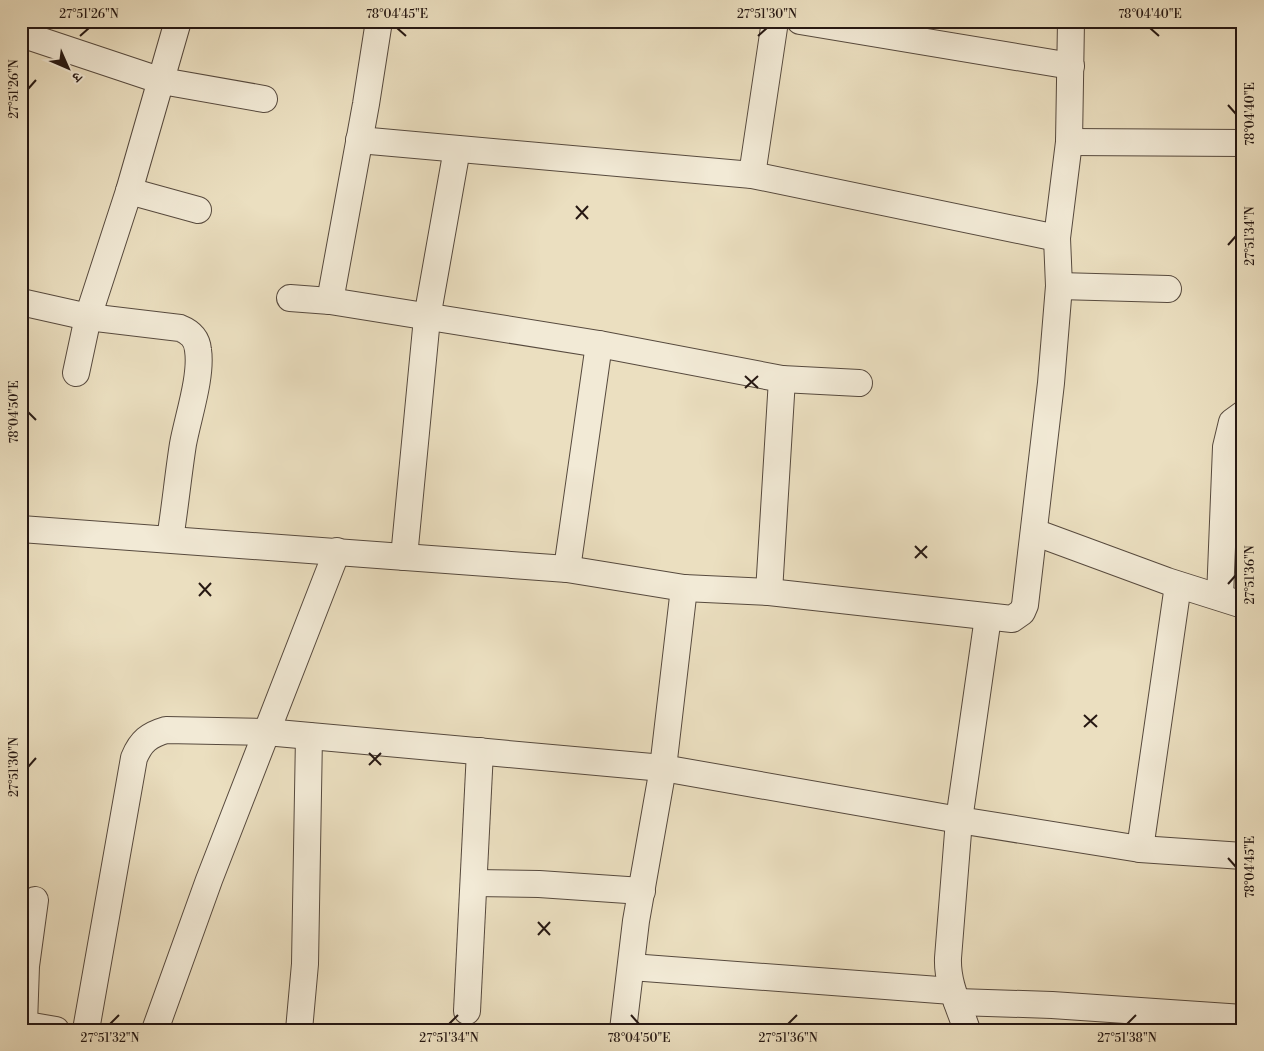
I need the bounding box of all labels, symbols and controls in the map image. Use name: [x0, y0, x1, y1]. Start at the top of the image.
text: 27°51'26"N: [59, 7, 119, 22]
text: 78°04'45"E: [366, 7, 428, 22]
text: 27°51'30"N: [737, 7, 797, 22]
text: 78°04'40"E: [1118, 7, 1182, 22]
north arrow: [42, 42, 92, 92]
text: 27°51'26"N: [7, 59, 22, 119]
text: उ: [67, 67, 86, 86]
text: 78°04'40"E: [1243, 82, 1258, 146]
text: 27°51'34"N: [1243, 206, 1258, 266]
text: 78°04'50"E: [7, 381, 22, 443]
text: 27°51'36"N: [1243, 545, 1258, 605]
text: 27°51'30"N: [7, 737, 22, 797]
text: 78°04'45"E: [1243, 836, 1258, 898]
text: 27°51'32"N: [81, 1031, 139, 1046]
text: 27°51'34"N: [419, 1031, 479, 1046]
text: 78°04'50"E: [608, 1031, 670, 1046]
text: 27°51'36"N: [758, 1031, 818, 1046]
text: 27°51'38"N: [1097, 1031, 1157, 1046]

